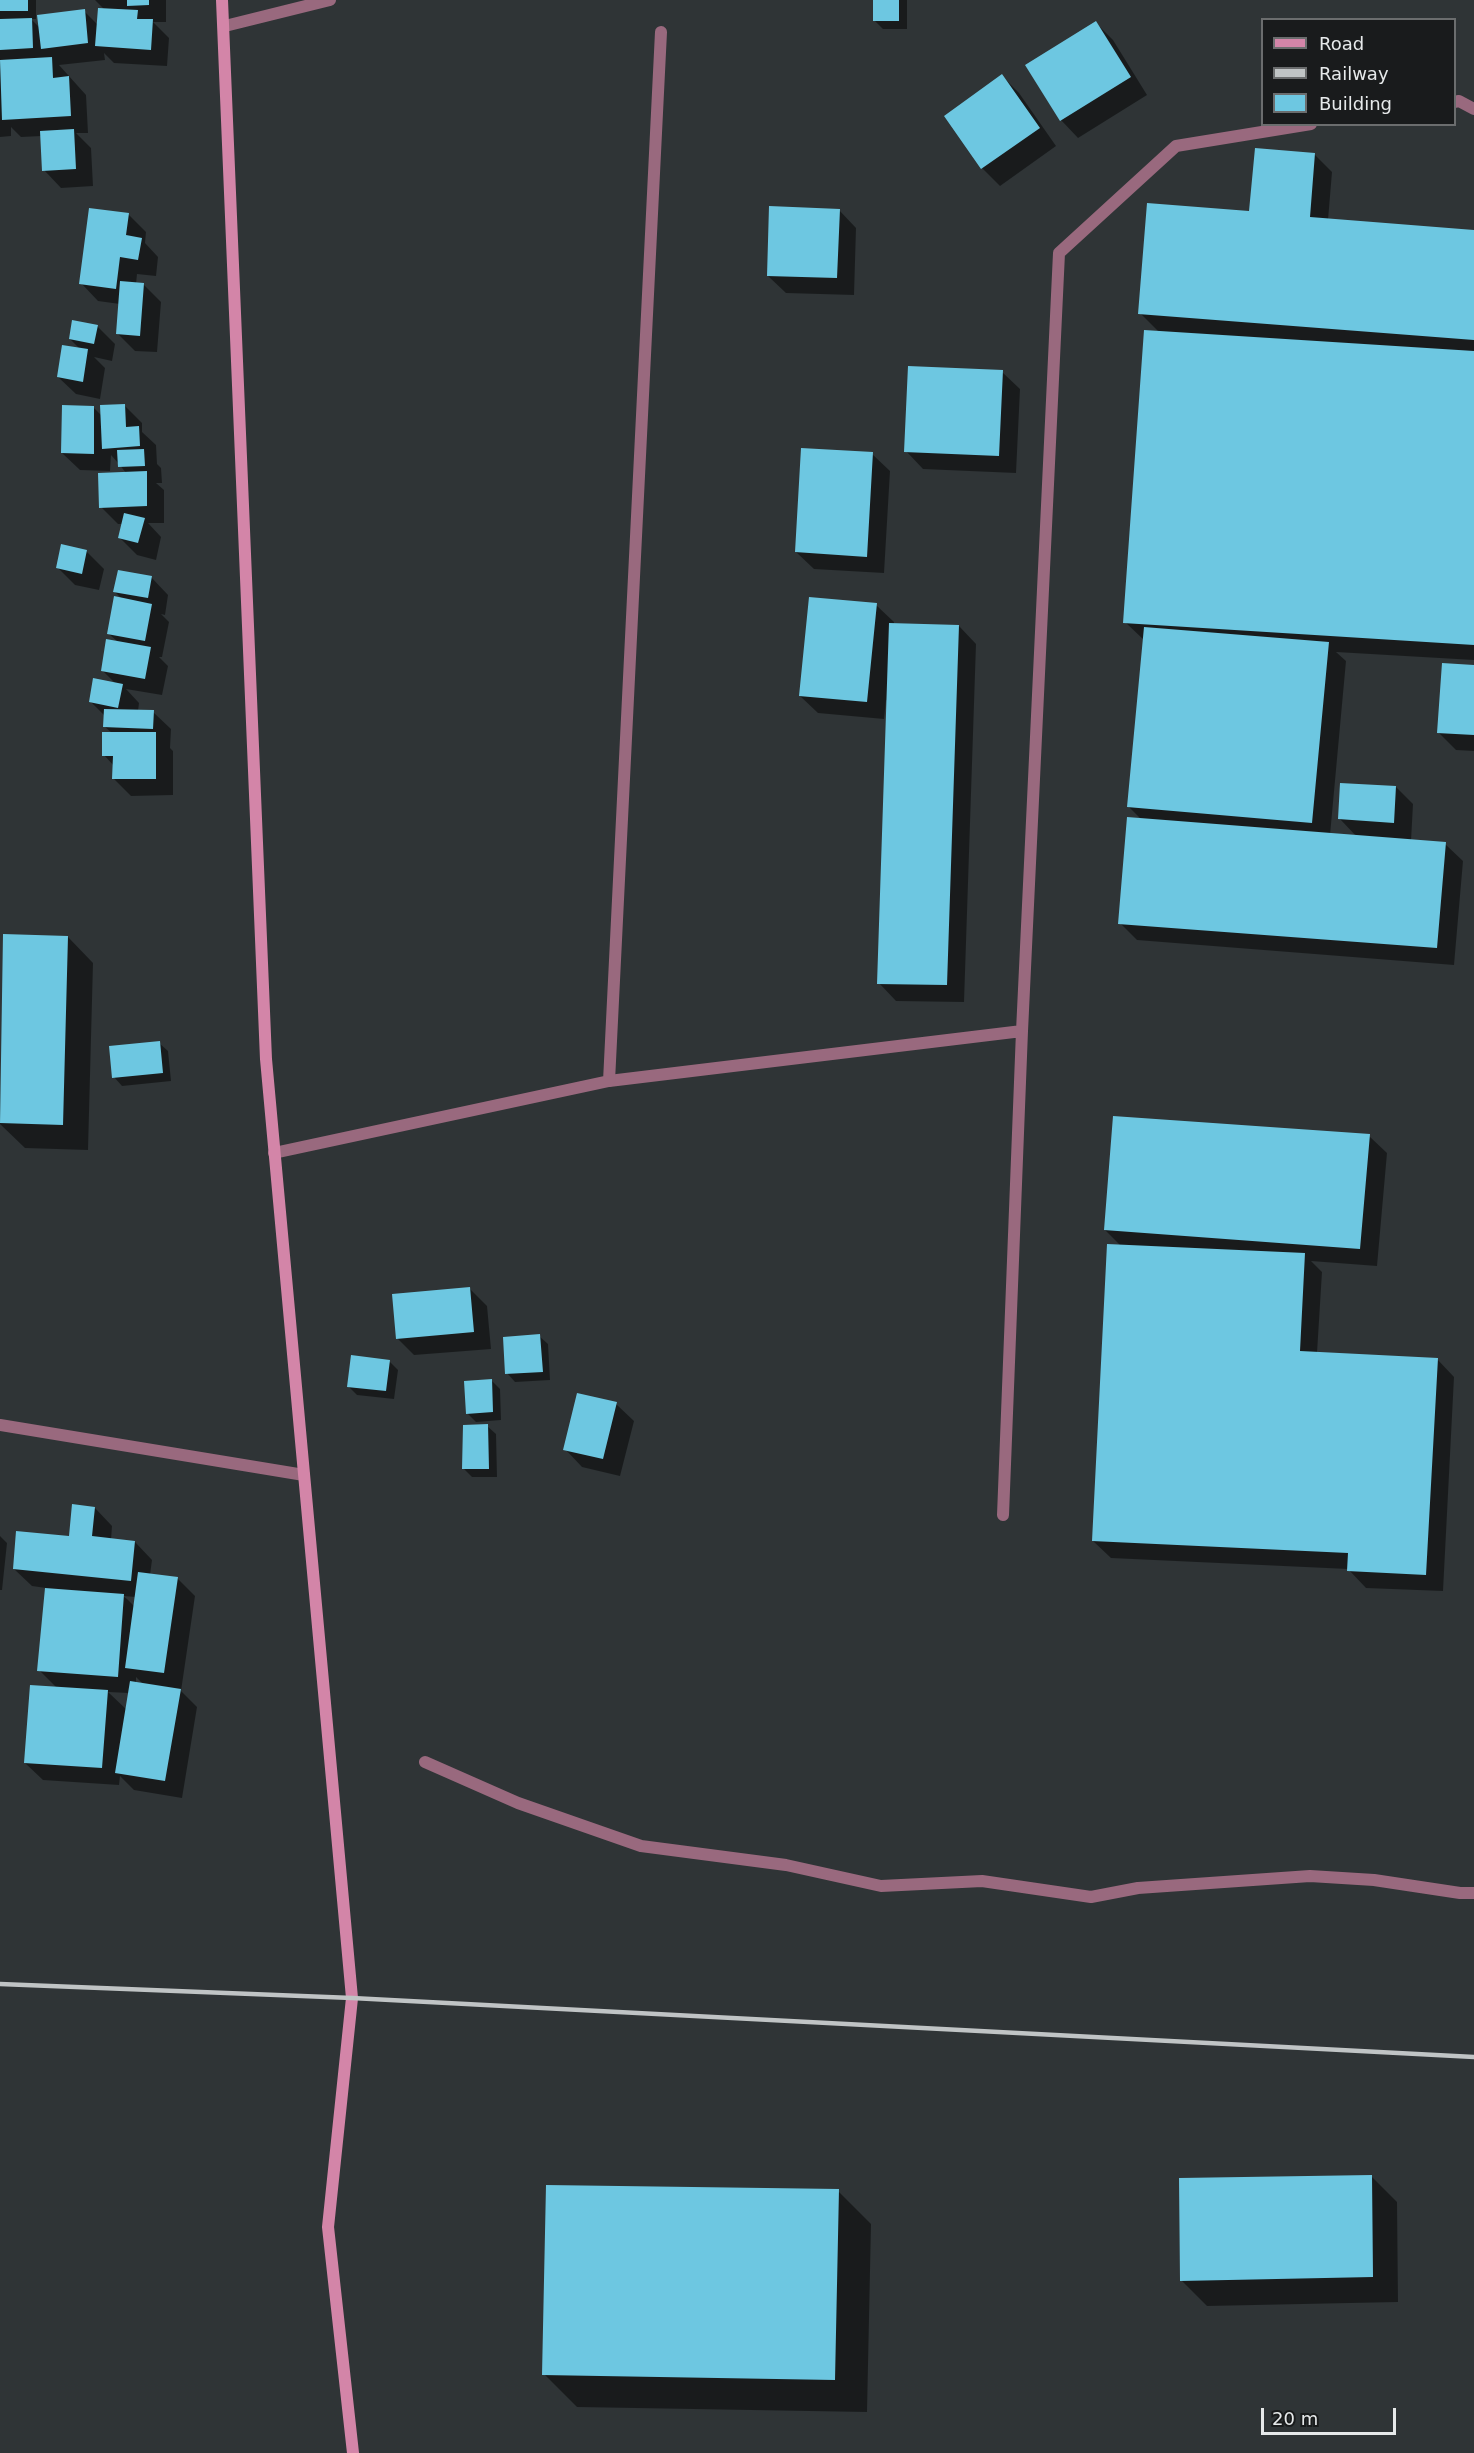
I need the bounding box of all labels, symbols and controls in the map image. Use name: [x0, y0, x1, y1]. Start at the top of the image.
legend: [1261, 18, 1456, 126]
text: Road: [1319, 33, 1364, 54]
text: Railway: [1319, 63, 1389, 84]
text: Building: [1319, 93, 1392, 114]
scale bar: [1264, 2396, 1399, 2434]
text: 20 m: [1272, 2408, 1318, 2429]

